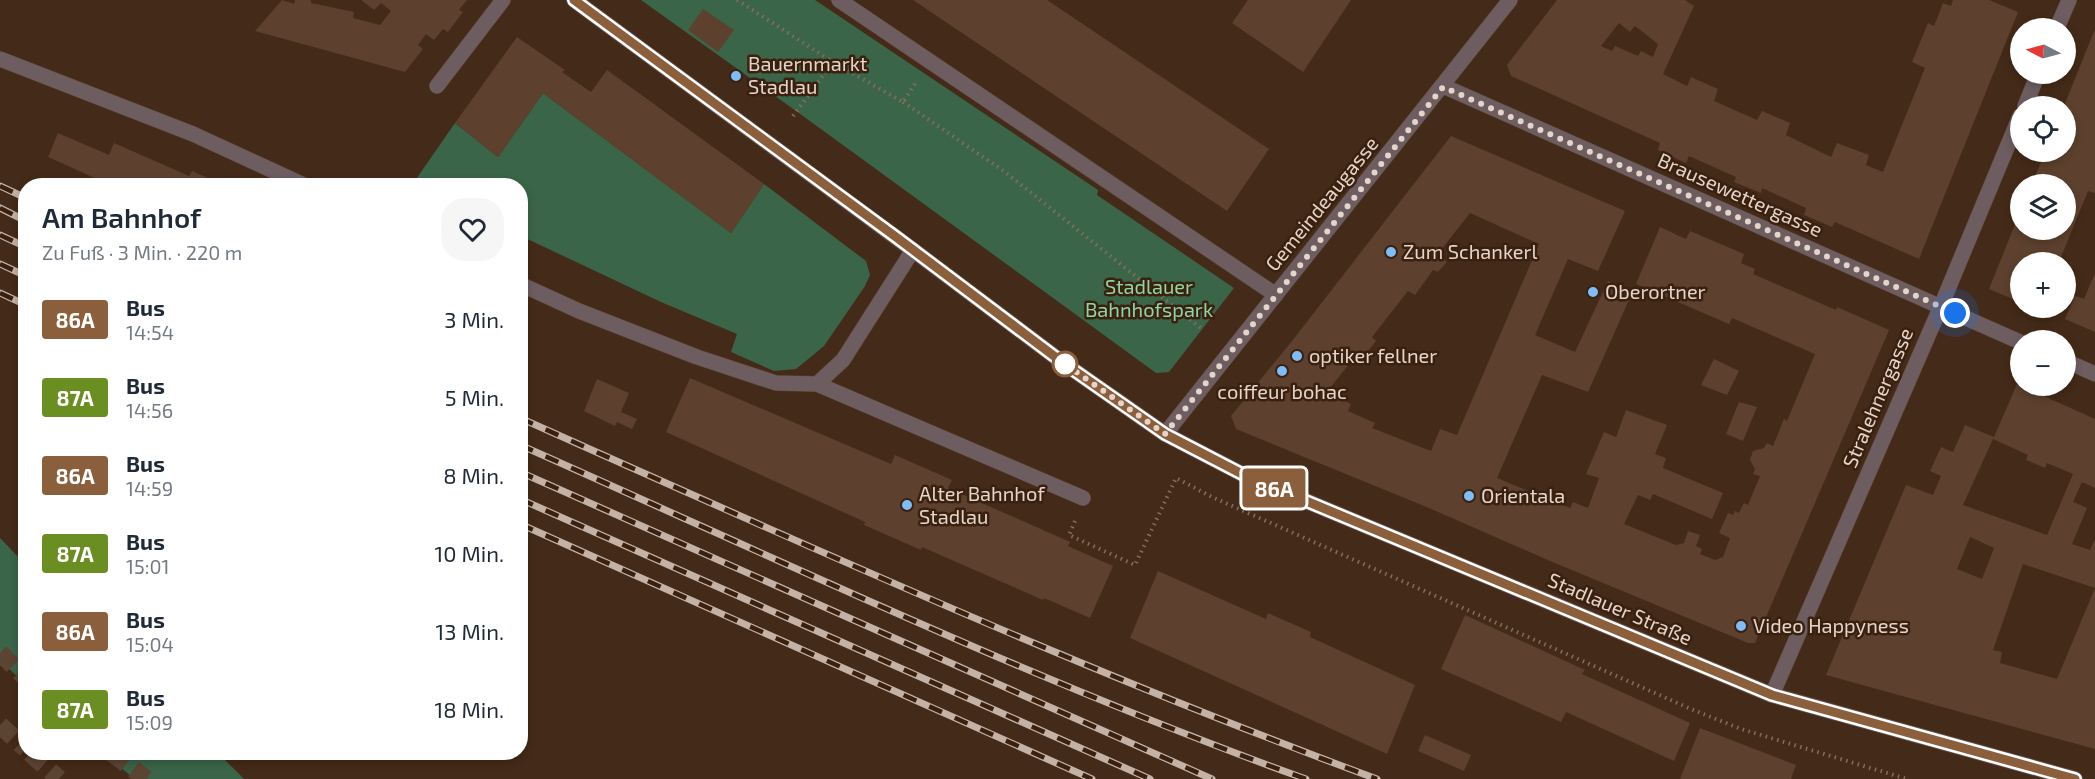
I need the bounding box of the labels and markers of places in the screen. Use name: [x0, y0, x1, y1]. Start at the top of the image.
place label: Bauernmarkt Stadlau: [748, 51, 868, 98]
marker: Bauernmarkt Stadlau: [729, 69, 743, 83]
place label: Zum Schankerl: [1403, 239, 1538, 263]
marker: Zum Schankerl: [1384, 245, 1398, 259]
place label: Oberortner: [1605, 279, 1706, 303]
marker: Oberortner: [1586, 285, 1600, 299]
place label: optiker fellner: [1309, 343, 1437, 367]
marker: optiker fellner: [1290, 349, 1304, 363]
unlabelled marker: [1052, 351, 1078, 377]
marker: coiffeur bohac: [1275, 364, 1289, 378]
place label: coiffeur bohac: [1217, 379, 1347, 403]
place label: Alter Bahnhof Stadlau: [919, 481, 1045, 528]
place label: Orientala: [1481, 483, 1565, 507]
marker: Orientala: [1462, 489, 1476, 503]
marker: Alter Bahnhof Stadlau: [900, 498, 914, 512]
place label: Video Happyness: [1753, 613, 1909, 637]
marker: Video Happyness: [1734, 619, 1748, 633]

